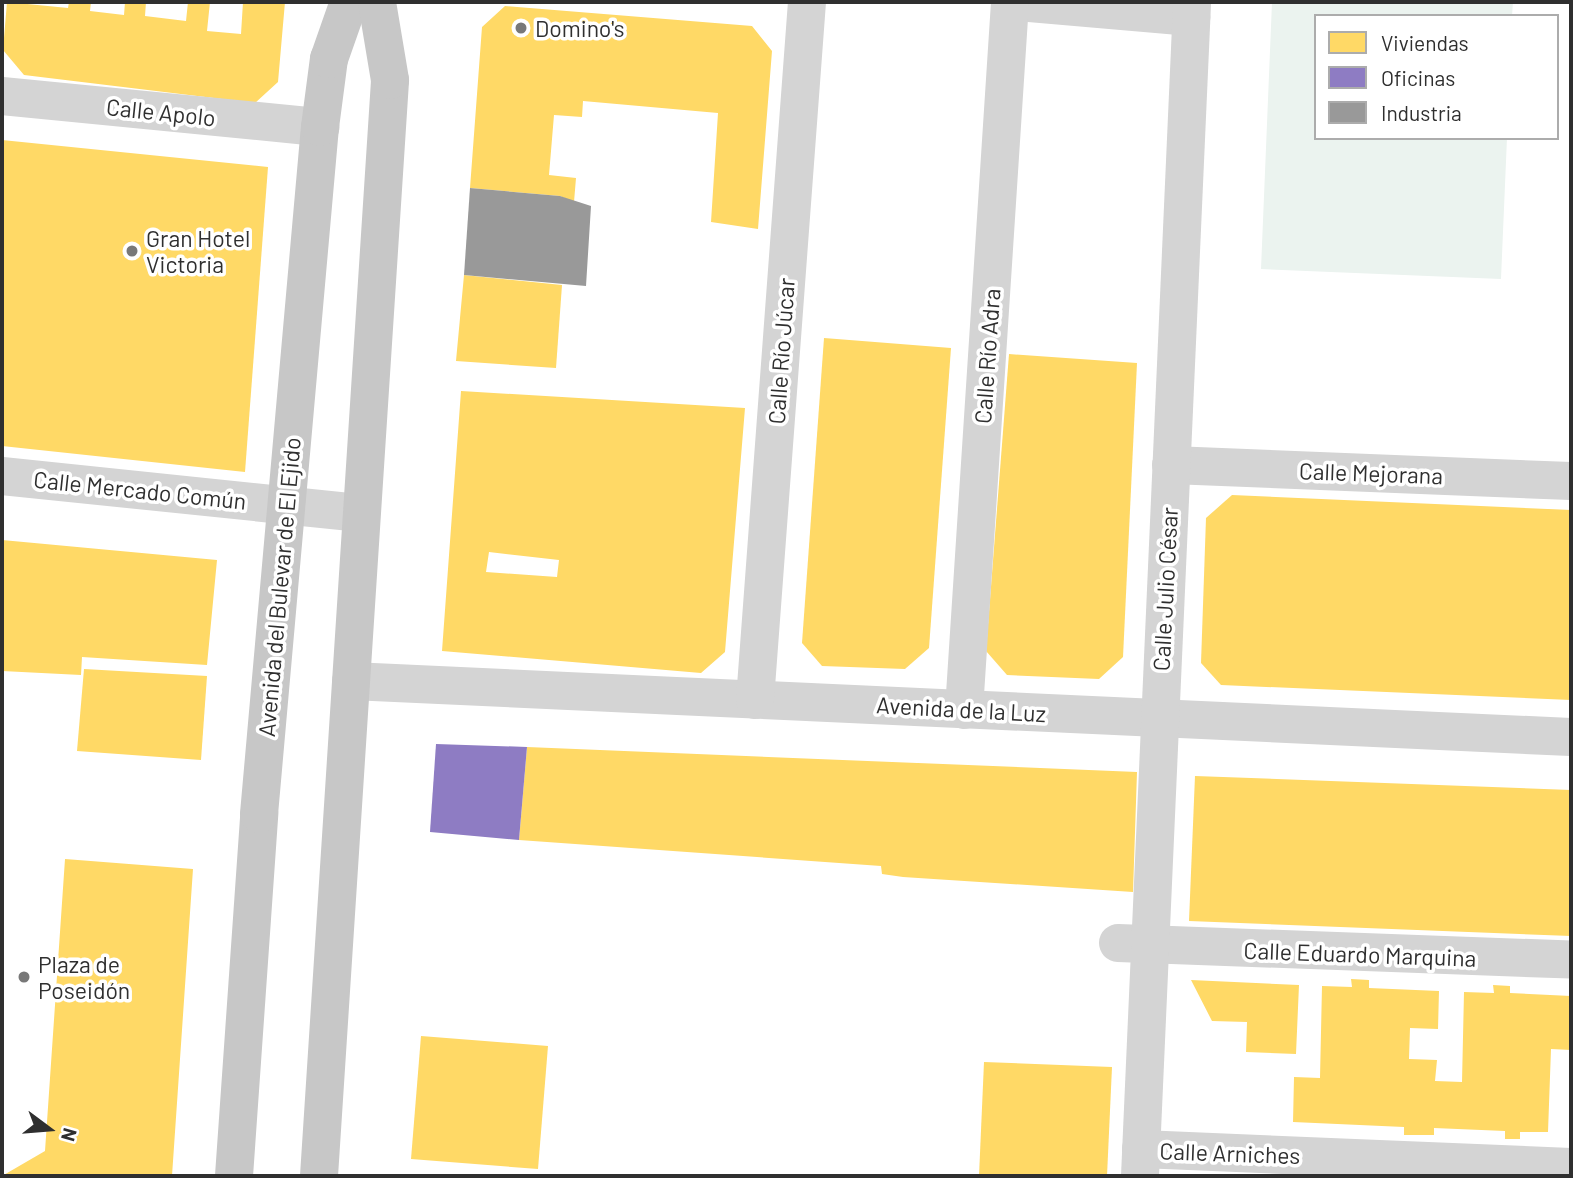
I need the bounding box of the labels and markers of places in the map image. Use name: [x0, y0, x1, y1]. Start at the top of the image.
place label: Domino's: [535, 14, 625, 42]
marker: Domino's: [513, 20, 529, 36]
place label: Gran Hotel Victoria: [146, 224, 250, 278]
marker: Gran Hotel Victoria: [124, 243, 140, 259]
place label: Plaza de Poseidón: [38, 950, 130, 1004]
marker: Plaza de Poseidón: [16, 969, 32, 985]

